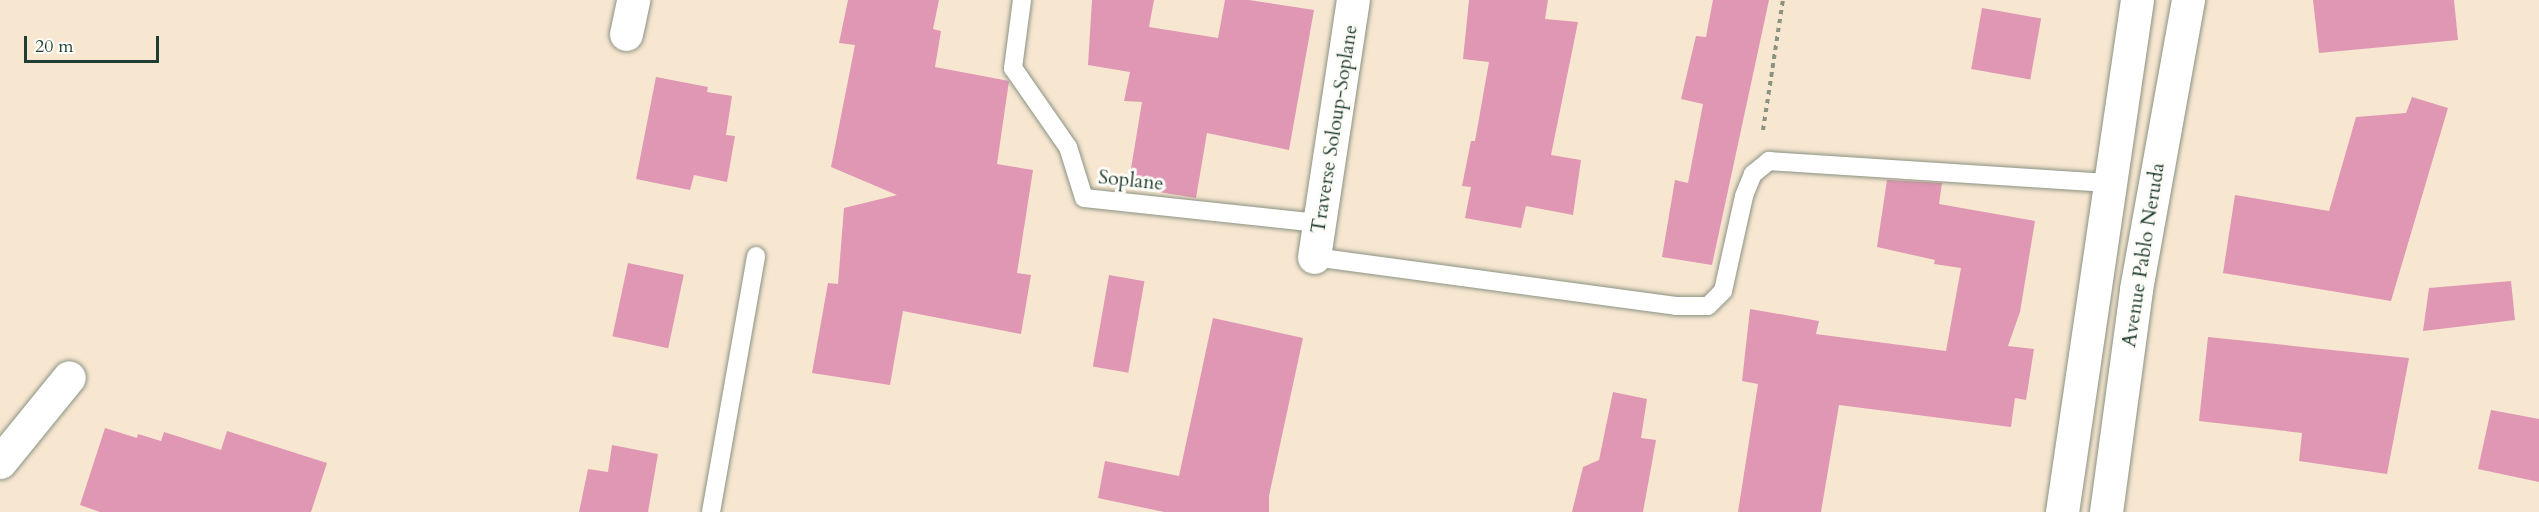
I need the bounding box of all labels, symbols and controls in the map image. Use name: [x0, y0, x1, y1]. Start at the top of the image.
street label: Traverse Soloup-Soplane: [1306, 23, 1362, 235]
scale bar: [27, 24, 162, 62]
text: 20 m: [35, 34, 74, 59]
street label: Avenue Pablo Neruda: [2117, 161, 2169, 349]
street label: Soplane: [1097, 165, 1165, 195]

